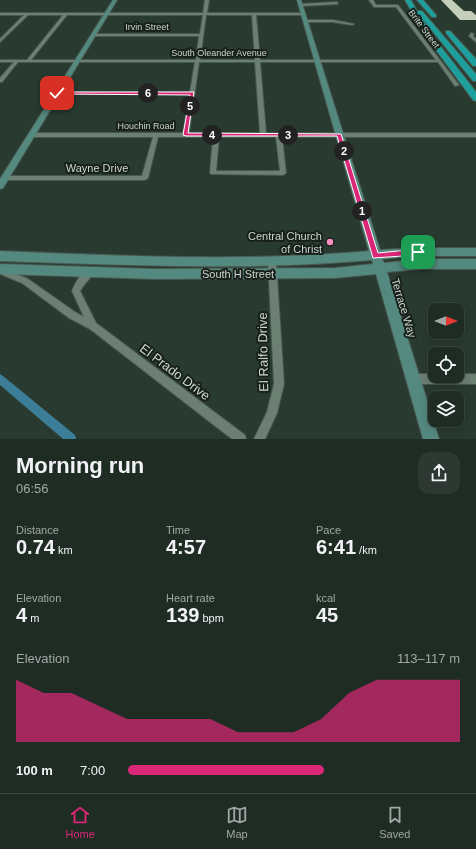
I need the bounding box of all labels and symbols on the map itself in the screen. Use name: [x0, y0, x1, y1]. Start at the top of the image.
street label: Brite Street: [406, 8, 442, 50]
street label: Irvin Street: [125, 22, 169, 32]
street label: South Oleander Avenue: [171, 48, 267, 58]
pin: [40, 76, 74, 110]
pin: 6: [138, 83, 158, 103]
pin: 5: [180, 96, 200, 116]
street label: Houchin Road: [117, 121, 175, 131]
pin: 4: [202, 125, 222, 145]
pin: 3: [278, 125, 298, 145]
pin: 2: [334, 141, 354, 161]
street label: Wayne Drive: [66, 162, 128, 174]
pin: 1: [352, 201, 372, 221]
place label: Central Church of Christ: [248, 230, 322, 255]
pin: [401, 235, 435, 269]
marker: Central Church of Christ: [325, 237, 335, 247]
street label: South H Street: [202, 268, 274, 280]
street label: Terrace Way: [389, 277, 419, 340]
north arrow: [428, 303, 464, 339]
street label: El Ralfo Drive: [255, 312, 271, 392]
street label: El Prado Drive: [137, 341, 213, 403]

